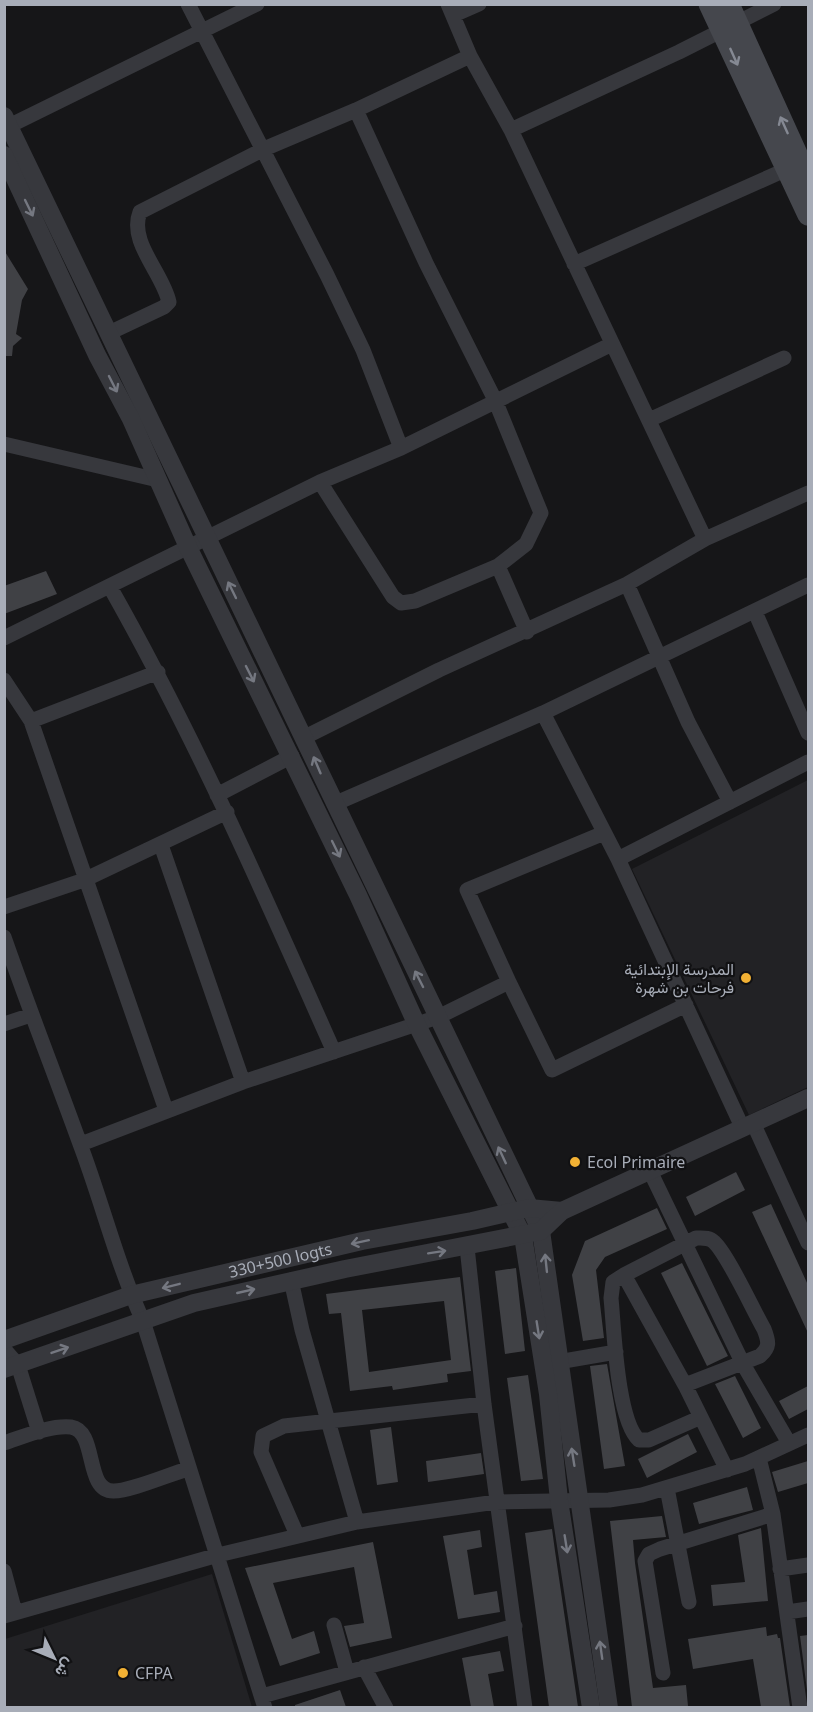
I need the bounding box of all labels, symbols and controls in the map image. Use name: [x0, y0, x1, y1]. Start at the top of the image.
one-way arrow: [729, 48, 740, 66]
one-way arrow: [777, 117, 789, 135]
one-way arrow: [24, 198, 36, 216]
one-way arrow: [107, 375, 119, 393]
one-way arrow: [226, 581, 238, 599]
one-way arrow: [244, 665, 256, 682]
one-way arrow: [311, 756, 322, 775]
one-way arrow: [331, 839, 343, 857]
place label: المدرسة الإبتدائية فرحات بن شهرة: [624, 958, 734, 998]
one-way arrow: [413, 970, 425, 988]
marker: المدرسة الإبتدائية فرحات بن شهرة: [739, 971, 753, 985]
one-way arrow: [496, 1147, 508, 1165]
place label: Ecol Primaire: [587, 1151, 685, 1173]
marker: Ecol Primaire: [568, 1155, 582, 1169]
one-way arrow: [351, 1236, 370, 1248]
street label: 330+500 logts: [226, 1237, 334, 1283]
one-way arrow: [426, 1247, 446, 1258]
one-way arrow: [540, 1254, 551, 1274]
one-way arrow: [161, 1280, 180, 1292]
one-way arrow: [235, 1285, 255, 1296]
one-way arrow: [533, 1320, 544, 1340]
one-way arrow: [50, 1344, 69, 1355]
one-way arrow: [567, 1447, 578, 1467]
one-way arrow: [561, 1534, 572, 1554]
north arrow: [24, 1628, 84, 1688]
one-way arrow: [595, 1640, 606, 1660]
text: ش: [50, 1654, 80, 1683]
place label: CFPA: [135, 1662, 173, 1684]
marker: CFPA: [116, 1666, 130, 1680]

